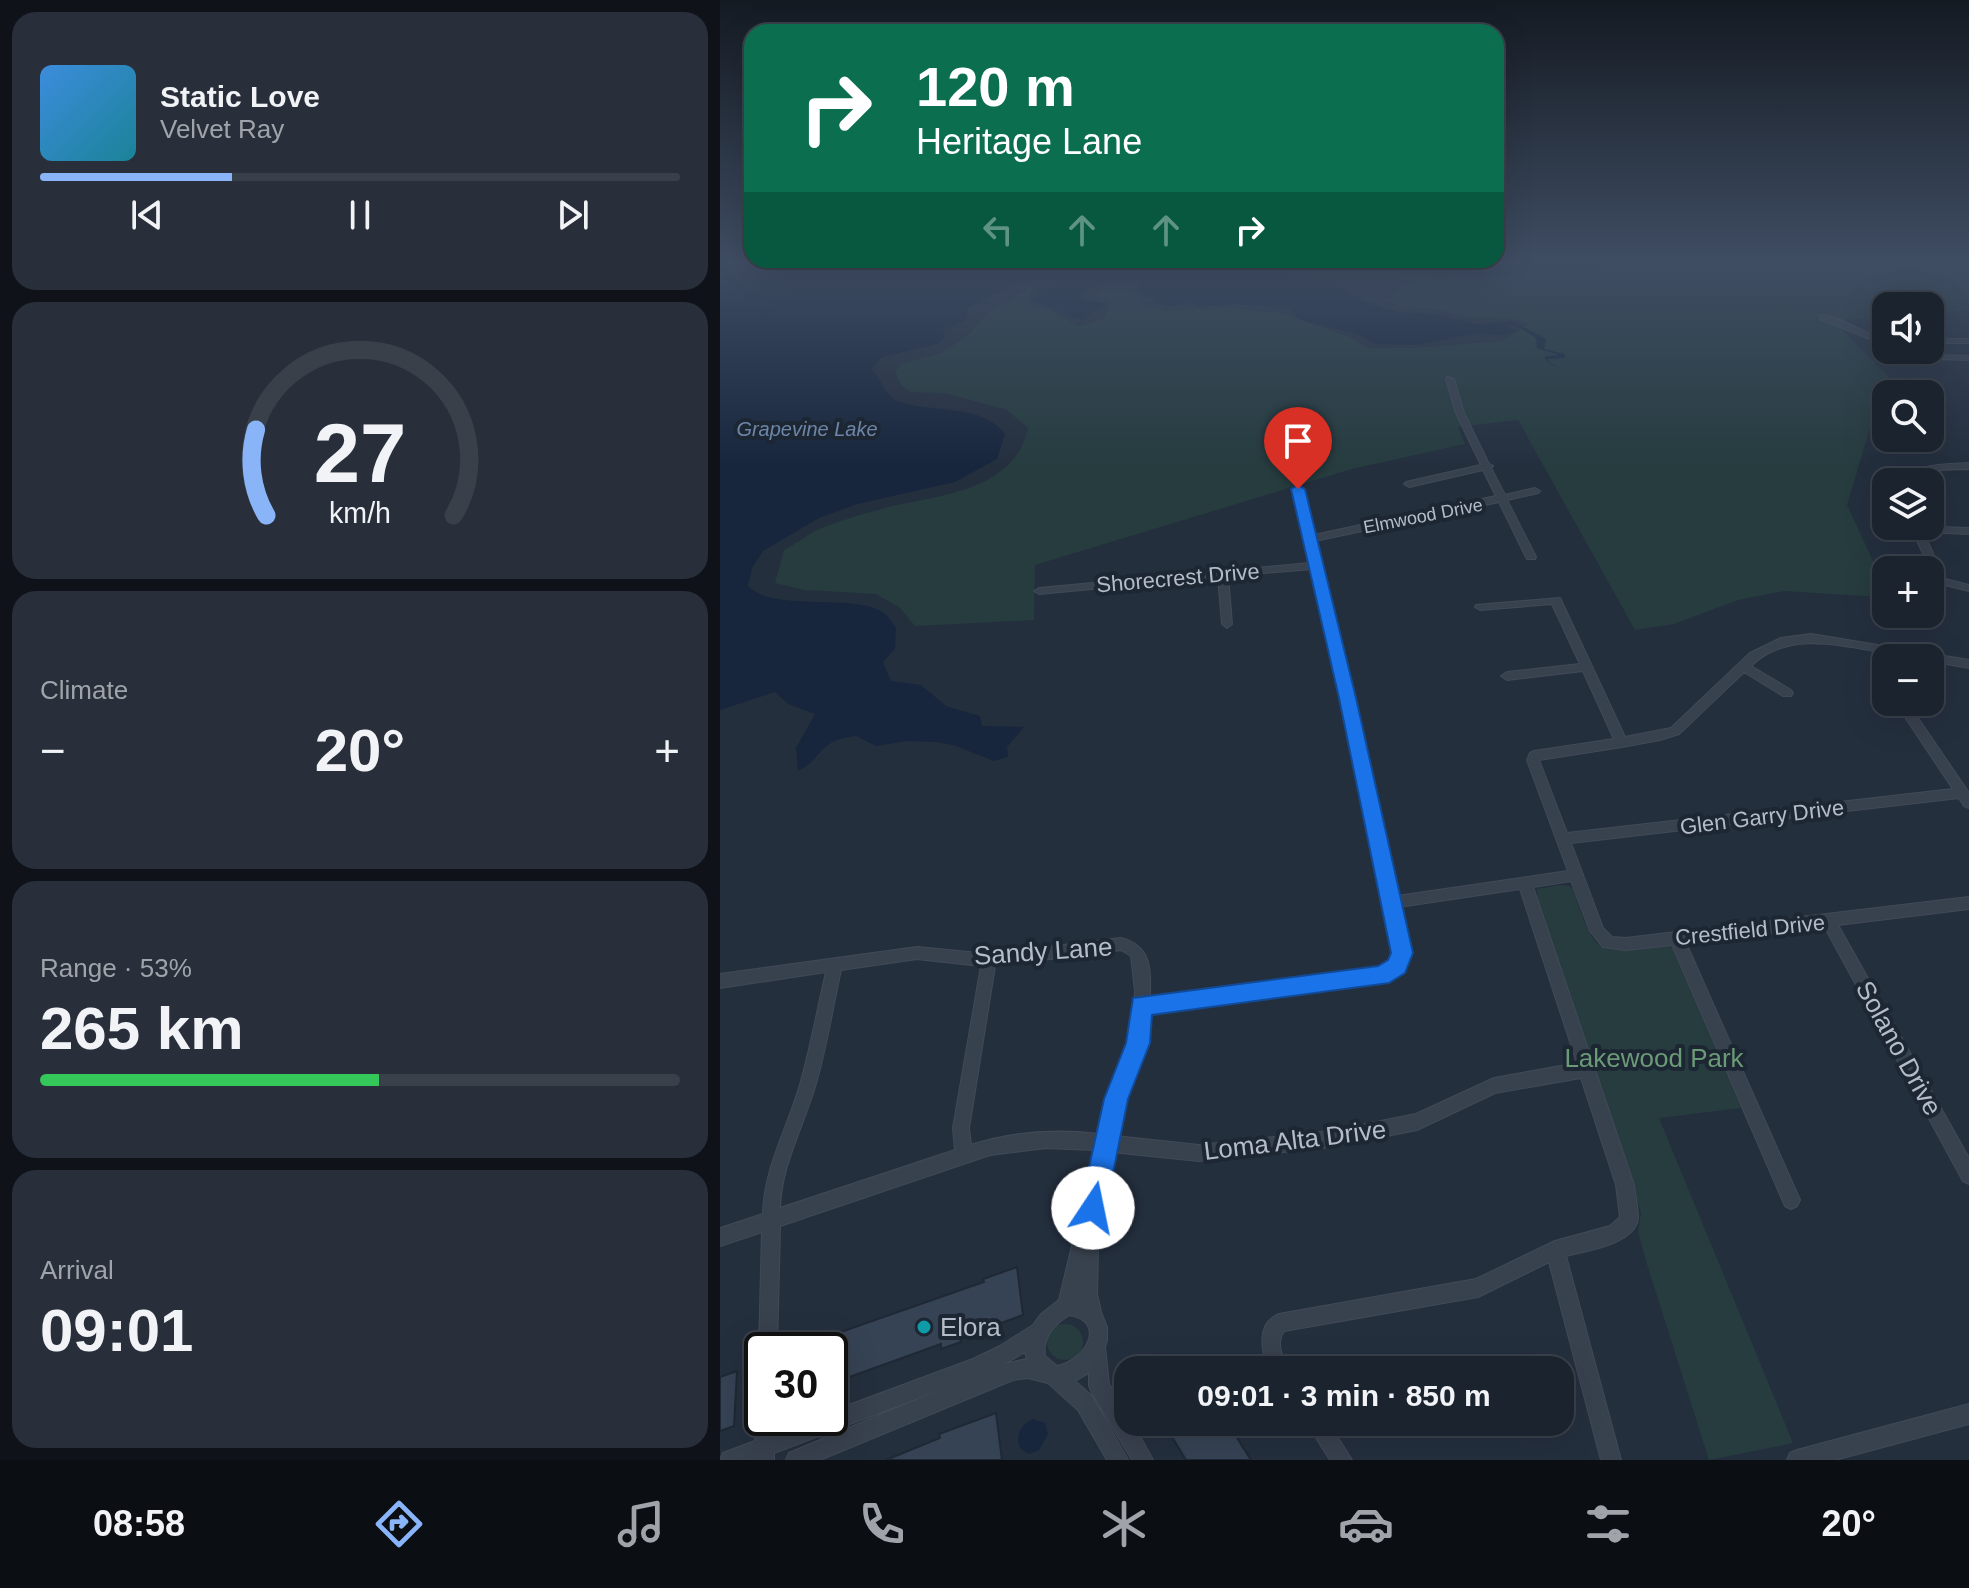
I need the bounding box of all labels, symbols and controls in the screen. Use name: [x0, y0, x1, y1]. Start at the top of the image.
text: 120 m: [916, 55, 1075, 118]
icon: right: [784, 56, 888, 160]
text: Static Love: [160, 80, 320, 113]
text: Velvet Ray: [160, 114, 284, 144]
text: Heritage Lane: [916, 121, 1142, 162]
icon: previous: [125, 193, 169, 237]
icon: pause: [338, 193, 382, 237]
icon: next: [551, 193, 595, 237]
icon: left: [976, 208, 1020, 252]
icon: ahead: [1060, 208, 1104, 252]
icon: ahead: [1144, 208, 1188, 252]
icon: right: [1228, 208, 1272, 252]
map controls: [1872, 292, 1944, 716]
button: sound: [1872, 292, 1944, 364]
button: search: [1872, 380, 1944, 452]
text: 27: [314, 407, 406, 500]
pin: [1264, 407, 1332, 489]
water label: Grapevine Lake: [736, 418, 878, 440]
icon: arrive: [1276, 419, 1320, 463]
button: layers: [1872, 468, 1944, 540]
street label: Elmwood Drive: [1362, 495, 1484, 537]
text: km/h: [329, 498, 391, 530]
button: +: [1872, 556, 1944, 628]
street label: Shorecrest Drive: [1095, 558, 1261, 598]
button: −: [1872, 644, 1944, 716]
text: Climate: [40, 675, 128, 705]
text: 20°: [315, 717, 405, 784]
text: −: [40, 726, 66, 775]
text: +: [654, 726, 680, 775]
street label: Glen Garry Drive: [1679, 795, 1845, 839]
street label: Crestfield Drive: [1674, 910, 1826, 950]
street label: Sandy Lane: [973, 931, 1113, 971]
text: Range · 53%: [40, 953, 192, 983]
street label: Solano Drive: [1850, 976, 1948, 1120]
text: 265 km: [40, 995, 244, 1062]
park label: Lakewood Park: [1564, 1043, 1745, 1073]
street label: Loma Alta Drive: [1202, 1114, 1388, 1166]
position arrow: [1051, 1166, 1135, 1250]
text: Arrival: [40, 1255, 114, 1285]
text: 09:01: [40, 1297, 193, 1364]
place label: Elora: [940, 1312, 1001, 1342]
marker: Elora: [915, 1318, 933, 1336]
speed limit sign: 30: [744, 1332, 848, 1436]
text: 09:01 · 3 min · 850 m: [1197, 1379, 1491, 1412]
icon: directions: [371, 1496, 427, 1552]
icon: music: [613, 1496, 669, 1552]
icon: phone: [854, 1496, 910, 1552]
icon: climate: [1096, 1496, 1152, 1552]
icon: car: [1338, 1496, 1394, 1552]
icon: filters: [1580, 1496, 1636, 1552]
text: 08:58: [93, 1503, 185, 1544]
text: 20°: [1822, 1503, 1876, 1544]

